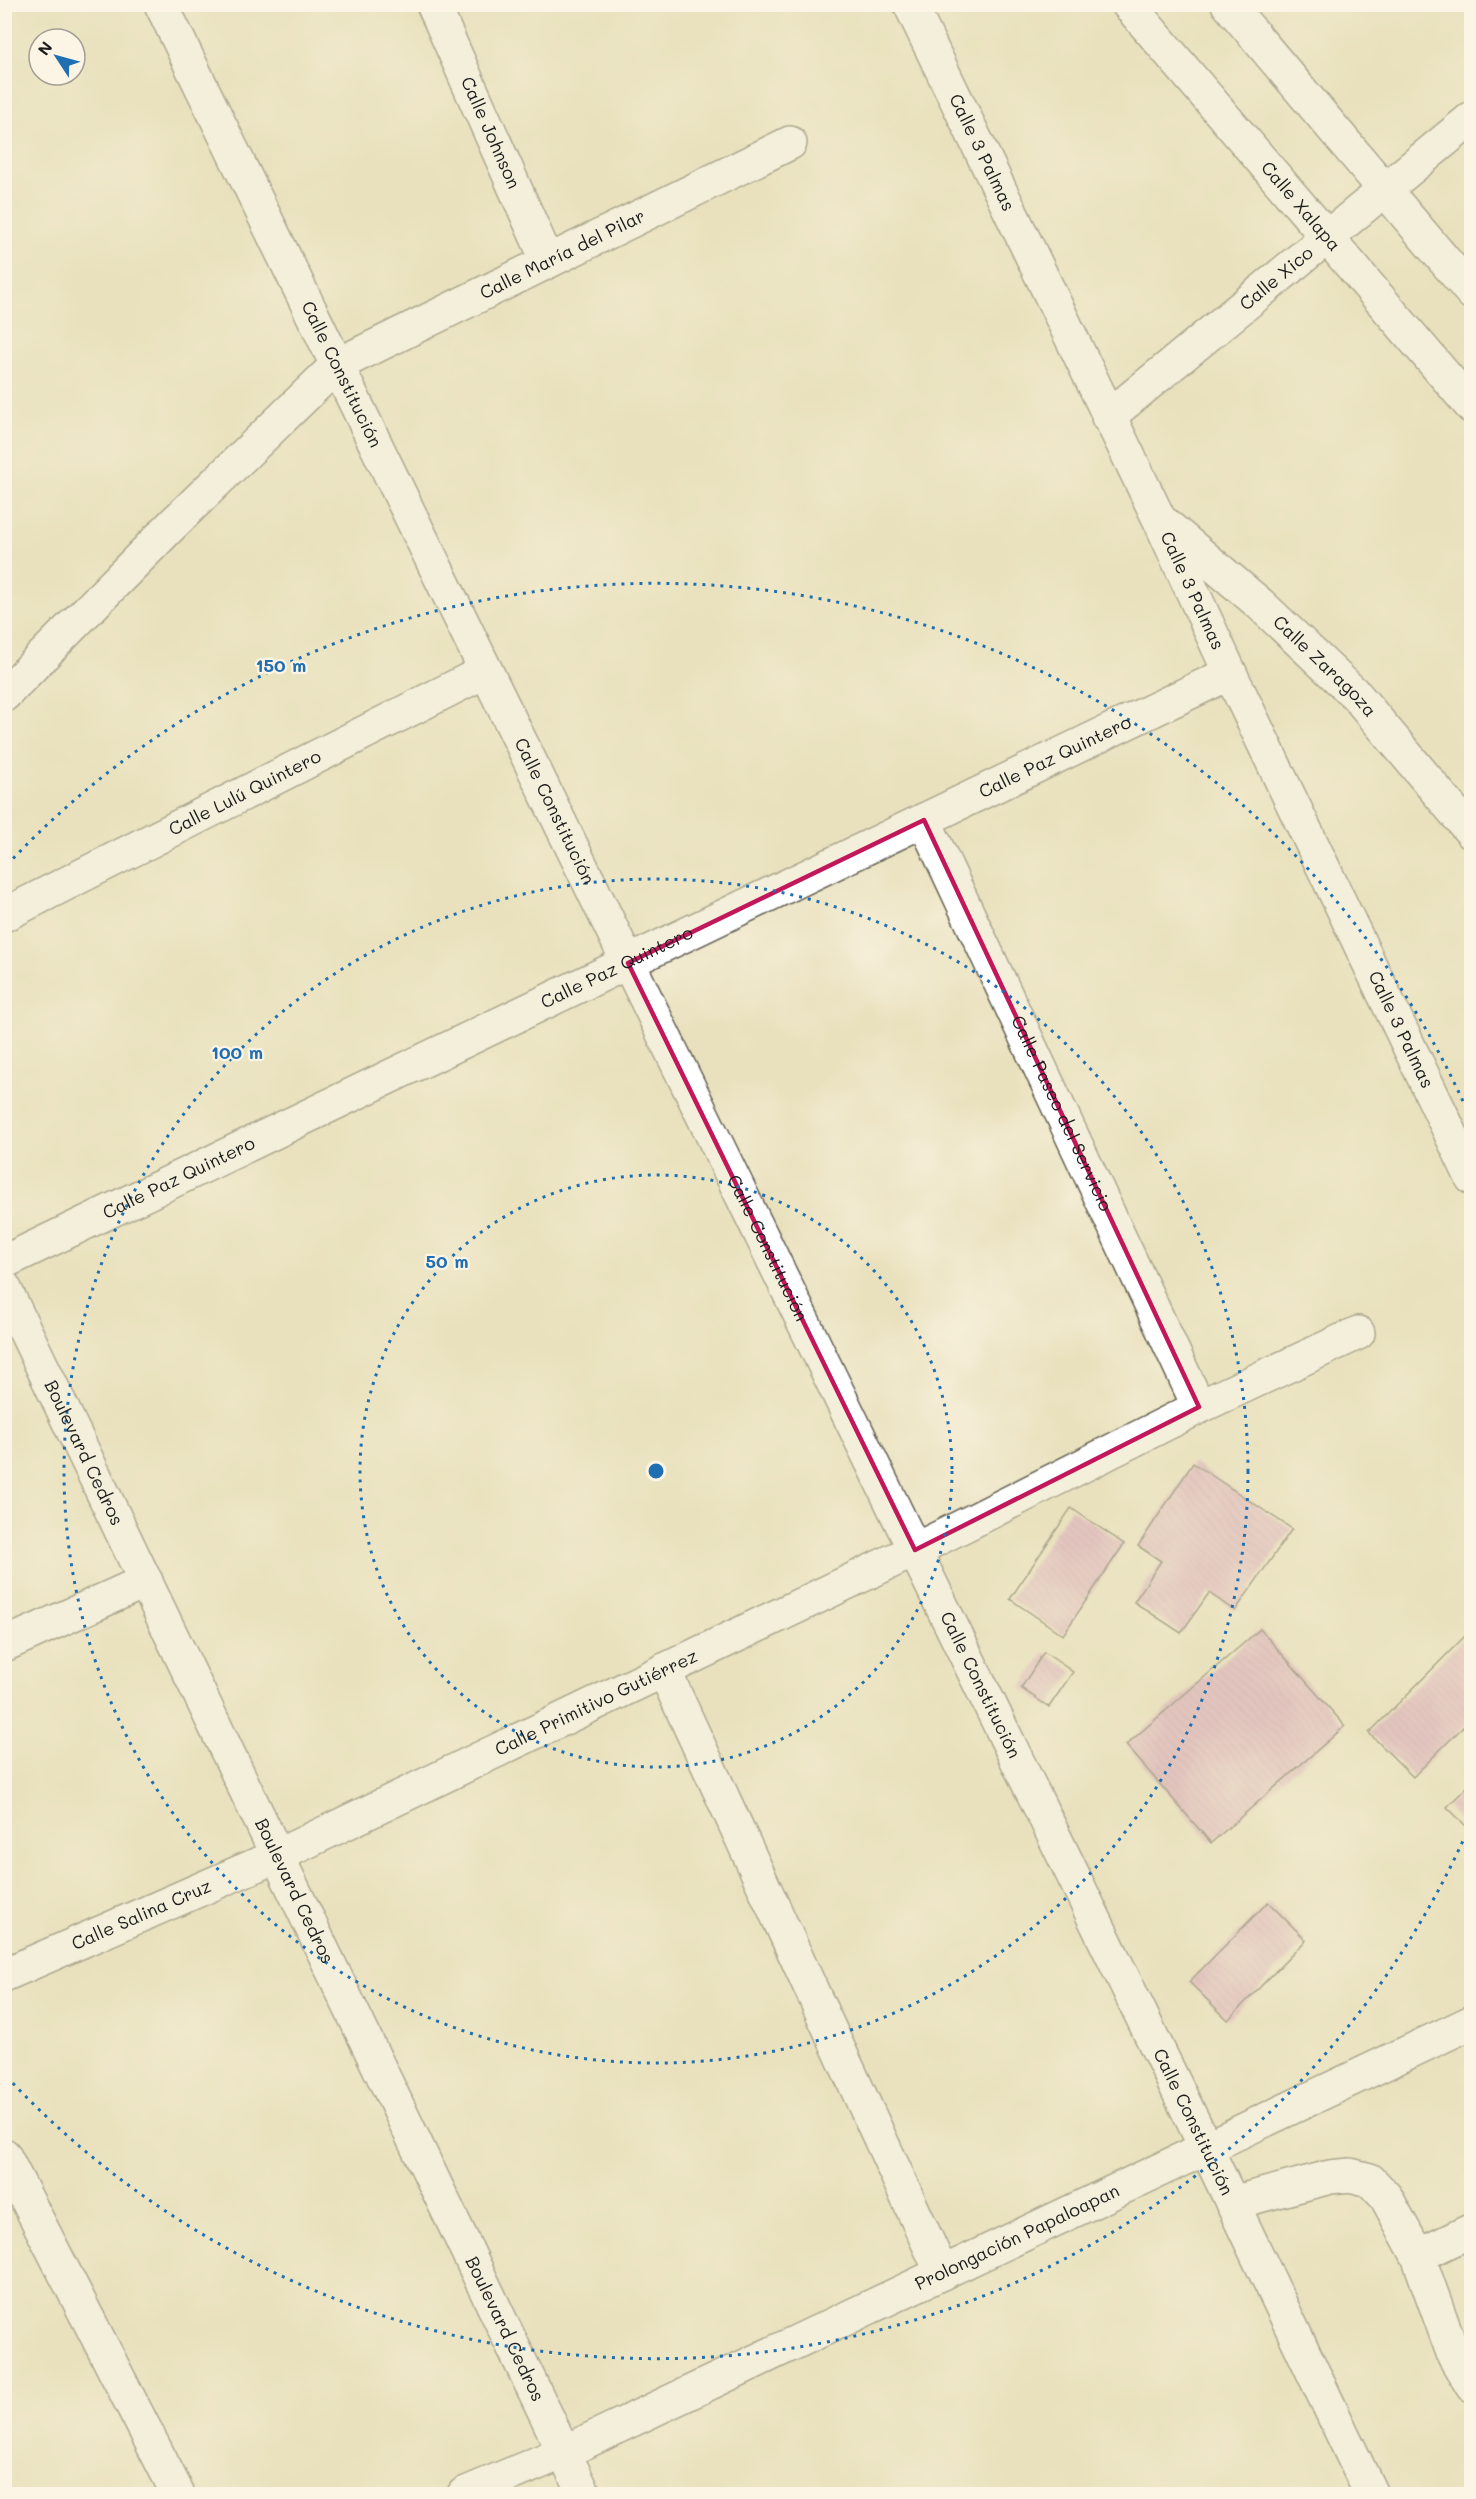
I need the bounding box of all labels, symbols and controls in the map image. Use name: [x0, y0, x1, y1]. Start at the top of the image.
north arrow: [27, 27, 87, 87]
text: N: [32, 37, 57, 59]
street label: Calle Johnson: [456, 73, 527, 192]
street label: Calle 3 Palmas: [944, 90, 1021, 215]
street label: Calle Xalapa: [1256, 156, 1347, 256]
street label: Calle María del Pilar: [475, 203, 649, 304]
street label: Calle Xico: [1234, 240, 1318, 315]
street label: Calle Constitución: [297, 297, 388, 451]
street label: Calle 3 Palmas: [1155, 527, 1231, 653]
street label: Calle Zaragoza: [1268, 610, 1382, 722]
text: 150 m: [256, 653, 306, 677]
street label: Calle Paz Quintero: [974, 709, 1135, 803]
street label: Calle Constitución: [509, 733, 601, 888]
street label: Calle Lulú Quintero: [164, 743, 325, 841]
street label: Calle Paz Quintero: [536, 920, 697, 1013]
street label: Calle 3 Palmas: [1363, 966, 1440, 1092]
street label: Calle Paseo del Servicio: [1006, 1011, 1119, 1215]
text: 100 m: [211, 1040, 263, 1064]
street label: Calle Paz Quintero: [98, 1130, 259, 1224]
street label: Calle Constitución: [722, 1170, 814, 1325]
text: 50 m: [426, 1249, 468, 1273]
street label: Boulevard Cedros: [39, 1376, 130, 1529]
centre of rings: [646, 1461, 666, 1481]
street label: Calle Constitución: [935, 1607, 1027, 1762]
street label: Calle Primitivo Gutiérrez: [491, 1643, 701, 1761]
street label: Boulevard Cedros: [250, 1814, 340, 1967]
street label: Calle Salina Cruz: [67, 1873, 215, 1955]
street label: Calle Constitución: [1148, 2044, 1240, 2199]
street label: Prolongación Papaloapan: [911, 2178, 1123, 2295]
street label: Boulevard Cedros: [460, 2252, 551, 2405]

